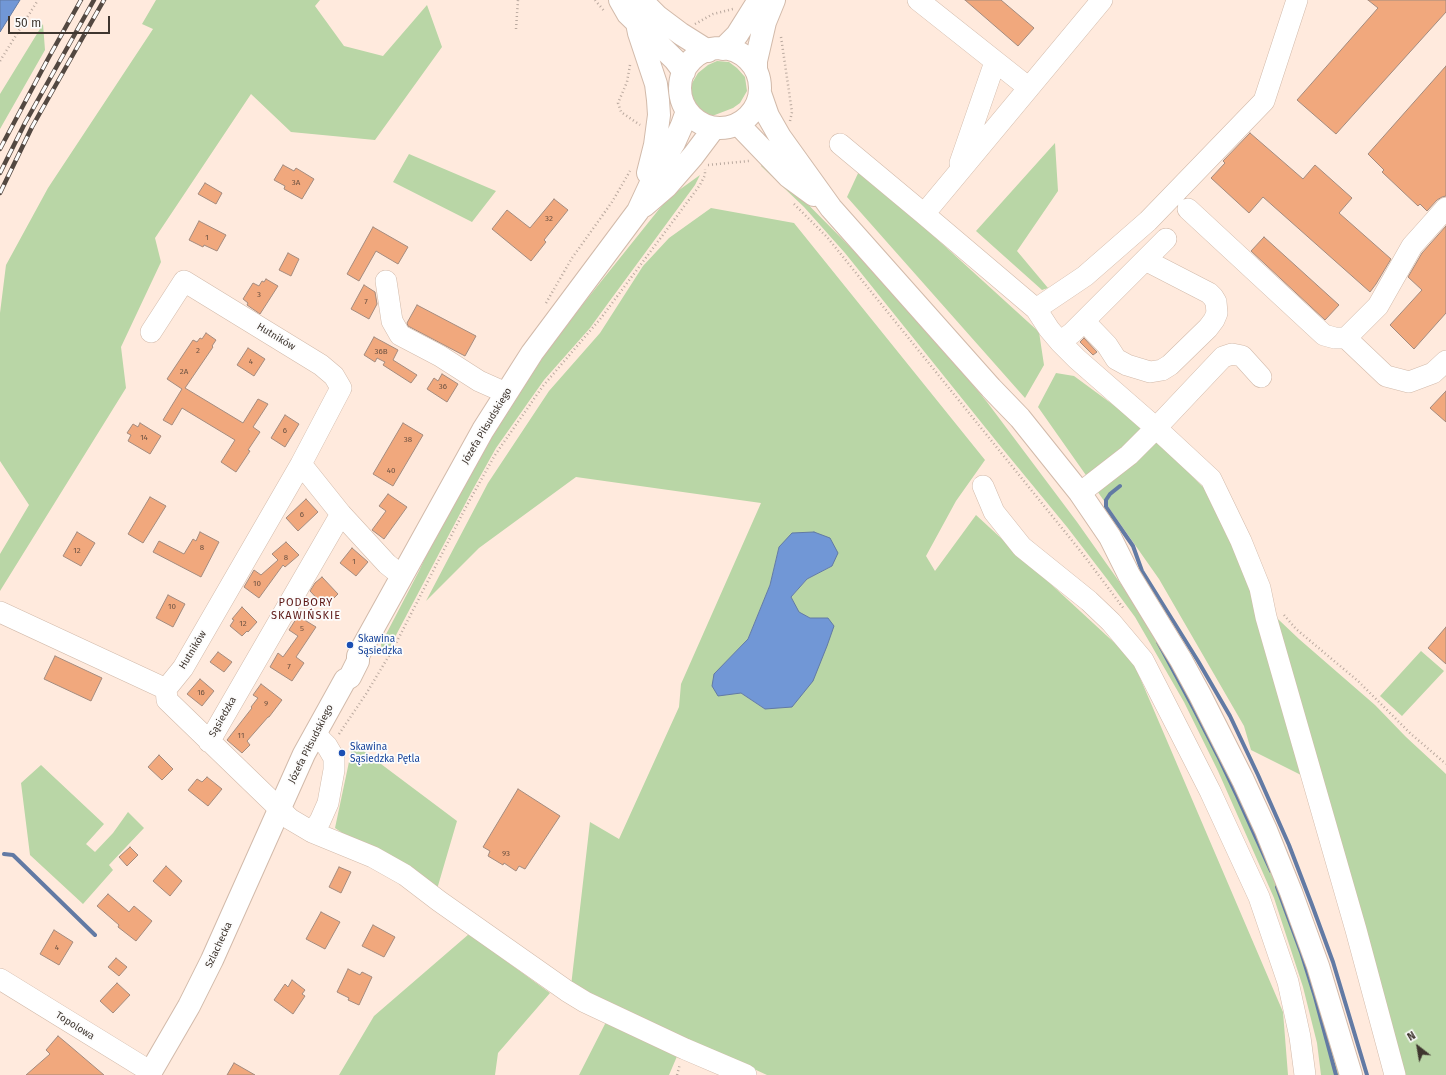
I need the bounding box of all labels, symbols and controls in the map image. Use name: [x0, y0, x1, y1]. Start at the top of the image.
scale bar: [10, 8, 112, 34]
text: 50 m: [15, 16, 41, 30]
house number: 3A: [292, 178, 300, 188]
house number: 32: [545, 214, 553, 224]
house number: 1: [205, 233, 209, 243]
house number: 3: [257, 290, 261, 300]
house number: 7: [364, 297, 368, 307]
street label: Hutników: [255, 321, 297, 353]
house number: 2: [196, 346, 200, 356]
house number: 36B: [374, 347, 388, 357]
house number: 4: [249, 357, 253, 367]
house number: 2A: [180, 367, 188, 377]
house number: 36: [439, 382, 447, 392]
street label: Józefa Piłsudskiego: [459, 386, 515, 466]
house number: 6: [283, 426, 287, 436]
house number: 14: [140, 433, 148, 443]
house number: 38: [404, 435, 412, 445]
house number: 40: [387, 466, 395, 476]
house number: 6: [300, 510, 304, 520]
house number: 8: [200, 543, 204, 553]
house number: 12: [73, 546, 81, 556]
house number: 8: [284, 553, 288, 563]
house number: 1: [352, 557, 356, 567]
house number: 10: [253, 579, 261, 589]
district label: PODBORY SKAWIŃSKIE: [271, 596, 341, 622]
house number: 10: [168, 602, 176, 612]
house number: 12: [239, 619, 247, 629]
house number: 5: [300, 624, 304, 634]
street label: Hutników: [177, 629, 209, 671]
place label: Skawina Sąsiedzka: [358, 633, 402, 656]
marker: Skawina Sąsiedzka: [345, 640, 355, 650]
house number: 7: [287, 662, 291, 672]
house number: 16: [197, 688, 205, 698]
street label: Sąsiedzka: [207, 695, 239, 739]
house number: 9: [264, 699, 268, 709]
street label: Józefa Piłsudskiego: [286, 703, 336, 785]
house number: 11: [238, 731, 244, 741]
place label: Skawina Sąsiedzka Pętla: [350, 741, 420, 764]
marker: Skawina Sąsiedzka Pętla: [337, 748, 347, 758]
house number: 93: [502, 849, 510, 859]
street label: Szlachecka: [203, 920, 235, 970]
house number: 4: [55, 943, 59, 953]
street label: Topolowa: [53, 1009, 97, 1043]
north arrow: [1398, 1027, 1438, 1067]
text: N: [1405, 1029, 1418, 1044]

